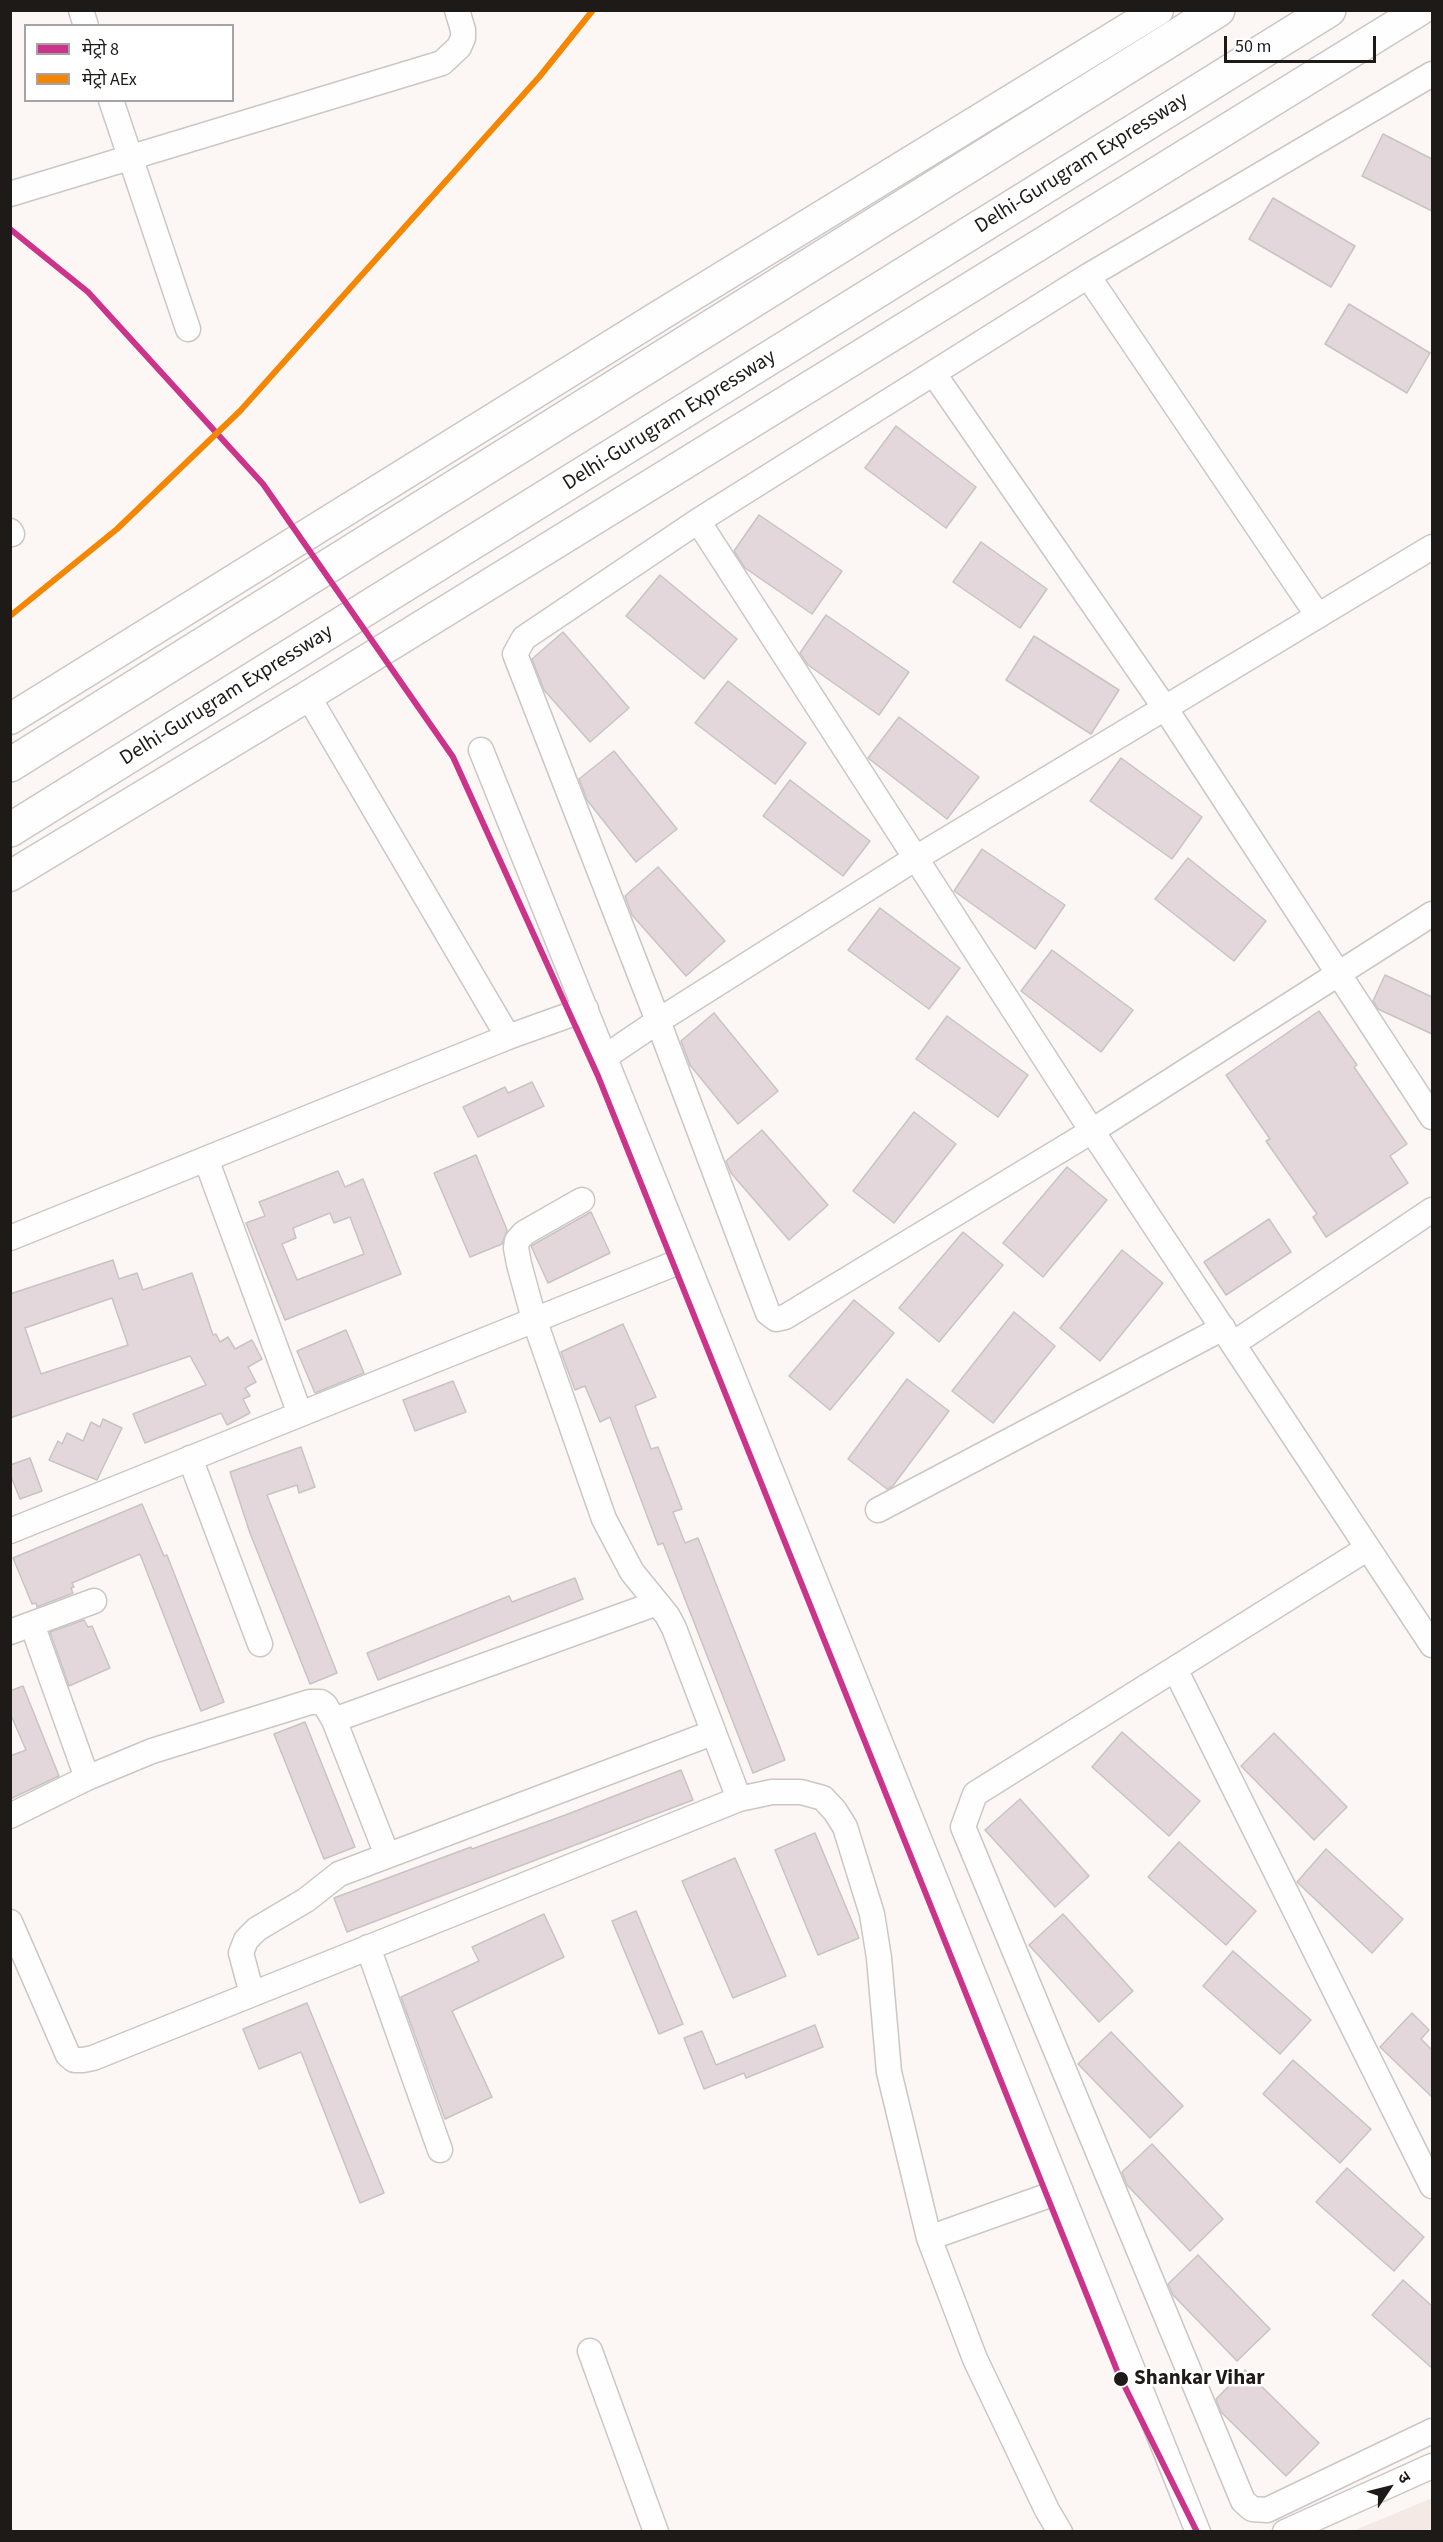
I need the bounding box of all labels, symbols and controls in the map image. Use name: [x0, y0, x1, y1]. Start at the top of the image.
legend: [24, 24, 234, 102]
scale bar: [1227, 24, 1378, 62]
text: 50 m: [1235, 34, 1271, 59]
text: मेट्रो 8: [82, 37, 119, 62]
text: मेट्रो AEx: [82, 67, 137, 92]
street label: Delhi-Gurugram Expressway: [971, 88, 1193, 240]
street label: Delhi-Gurugram Expressway: [559, 345, 781, 497]
street label: Delhi-Gurugram Expressway: [116, 620, 338, 772]
place label: Shankar Vihar: [1134, 2366, 1265, 2392]
marker: Shankar Vihar: [1112, 2370, 1130, 2388]
north arrow: [1359, 2458, 1419, 2518]
text: उ: [1392, 2468, 1415, 2488]

